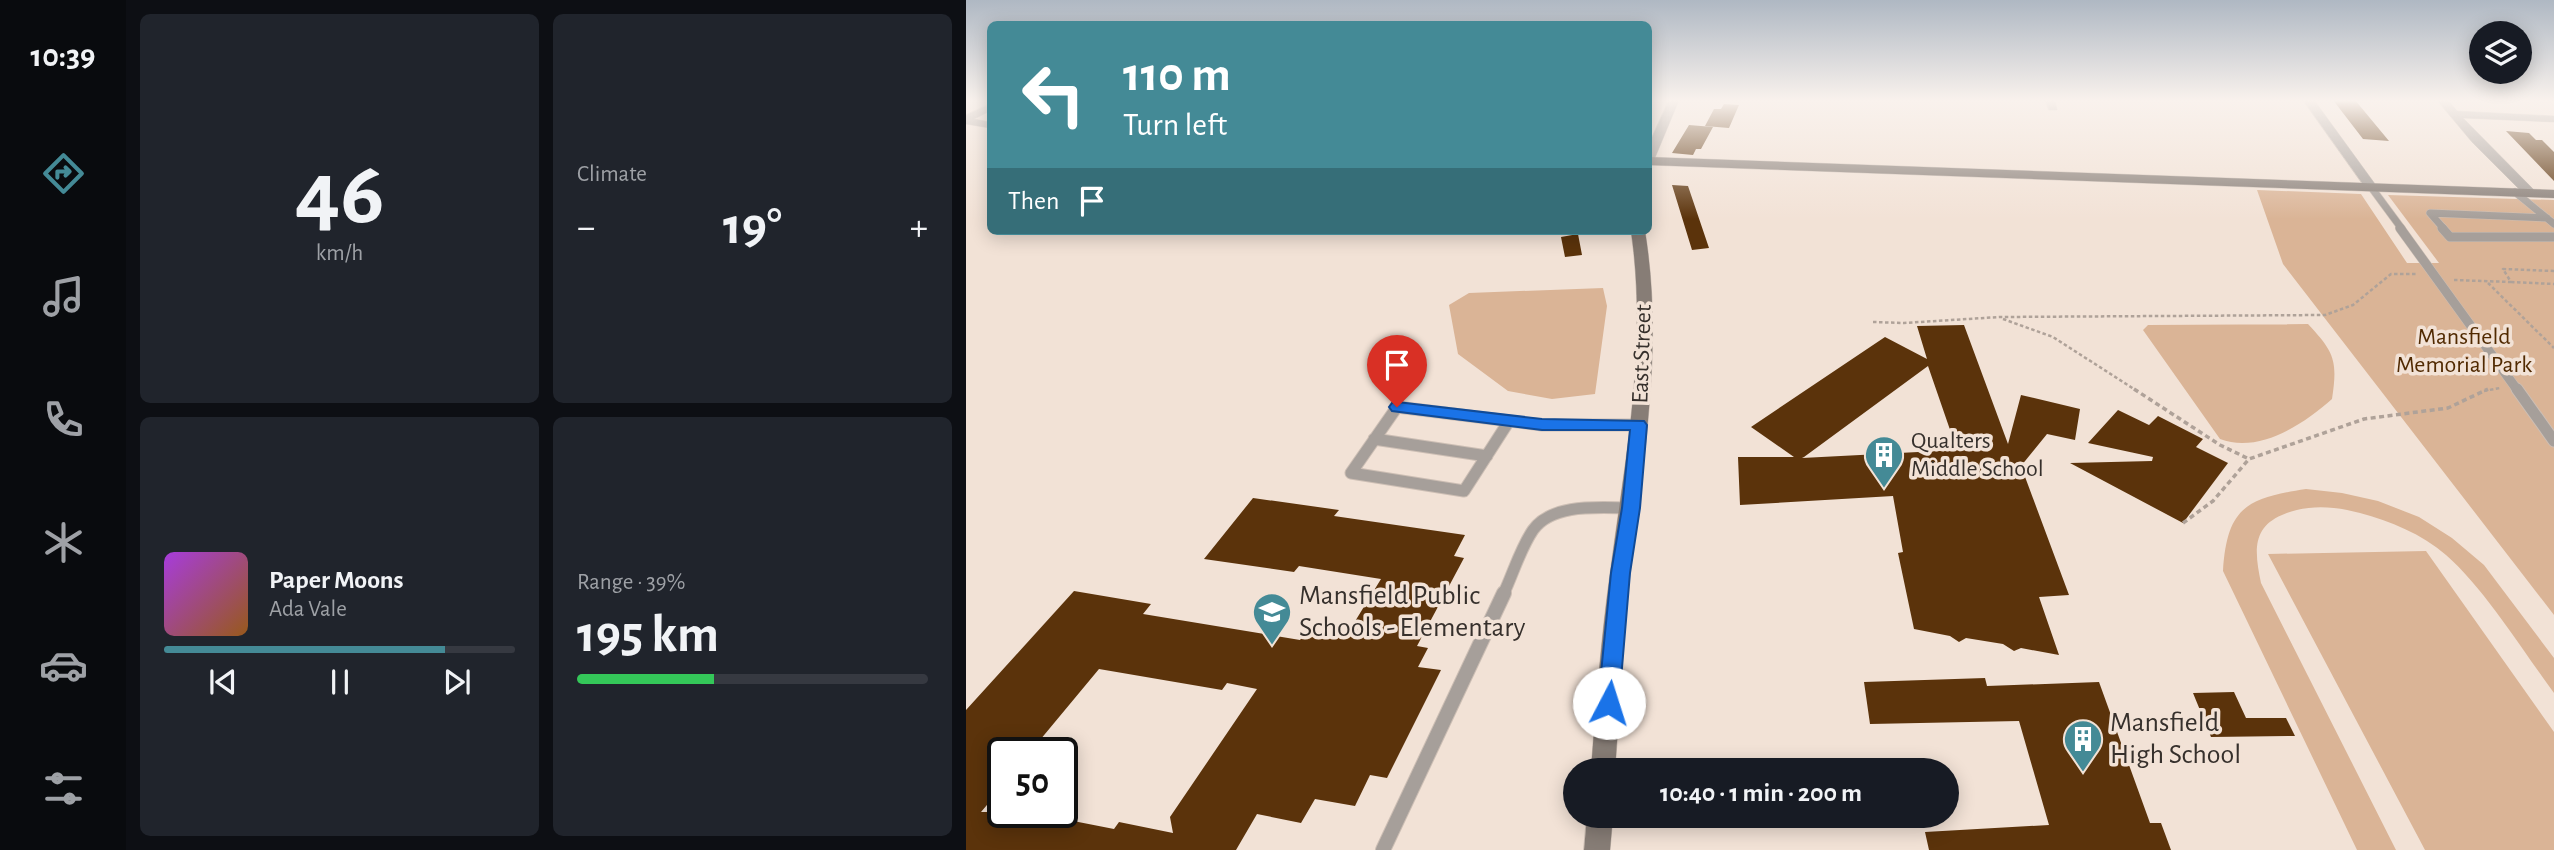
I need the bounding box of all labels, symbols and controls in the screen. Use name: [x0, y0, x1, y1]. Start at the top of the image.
map controls: [2469, 21, 2532, 84]
button: layers: [2469, 21, 2532, 84]
text: 10:39: [31, 40, 95, 72]
icon: left: [1008, 49, 1099, 140]
text: 110 m: [1123, 51, 1231, 100]
text: Turn left: [1123, 109, 1227, 141]
icon: directions: [39, 149, 88, 198]
text: 46: [295, 149, 384, 240]
text: Climate: [577, 163, 647, 186]
icon: arrive: [1073, 182, 1111, 220]
text: Then: [1008, 188, 1059, 214]
text: 19°: [723, 201, 782, 253]
text: −: [577, 209, 595, 247]
text: +: [910, 209, 928, 247]
text: km/h: [316, 242, 363, 265]
icon: music: [39, 272, 88, 321]
street label: East Street: [1628, 304, 1656, 404]
park label: Mansfield Memorial Park: [2396, 325, 2532, 377]
pin: [1367, 335, 1427, 407]
icon: arrive: [1378, 346, 1416, 384]
icon: phone: [39, 395, 88, 444]
place label: Qualters Middle School: [1911, 429, 2044, 481]
building icon: Qualters Middle School: [1863, 434, 1905, 489]
icon: climate: [39, 518, 88, 567]
text: Paper Moons: [269, 567, 404, 593]
text: Range · 39%: [577, 571, 685, 594]
place label: Mansfield Public Schools - Elementary: [1299, 582, 1526, 642]
school or university icon: Mansfield Public Schools - Elementary: [1251, 591, 1293, 646]
text: Ada Vale: [269, 598, 347, 621]
text: 195 km: [577, 609, 719, 661]
icon: car: [39, 641, 88, 690]
icon: previous: [204, 663, 242, 701]
icon: pause: [321, 663, 359, 701]
icon: next: [438, 663, 476, 701]
position arrow: [1572, 666, 1646, 740]
place label: Mansfield High School: [2110, 709, 2241, 769]
building icon: Mansfield High School: [2062, 718, 2104, 773]
speed limit sign: 50: [987, 737, 1078, 828]
icon: filters: [39, 764, 88, 813]
text: 10:40 · 1 min · 200 m: [1660, 780, 1862, 806]

